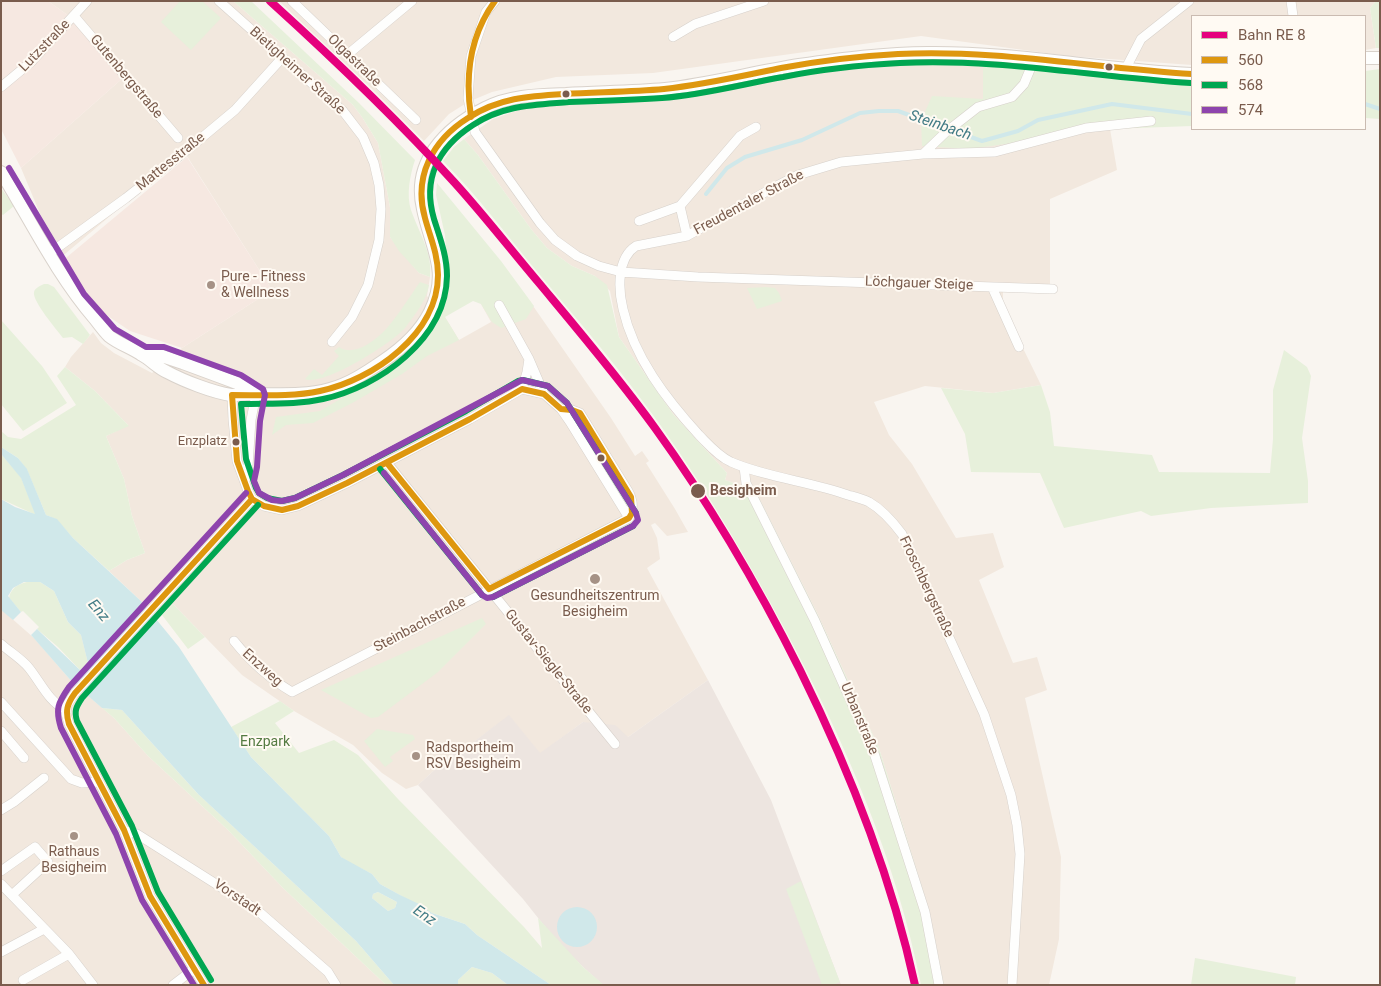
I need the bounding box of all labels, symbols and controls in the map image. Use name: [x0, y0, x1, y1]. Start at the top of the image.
legend: [1191, 15, 1366, 130]
street label: Lutzstraße: [16, 16, 74, 76]
street label: Bietigheimer Straße: [246, 24, 348, 118]
text: Bahn RE 8: [1238, 26, 1306, 44]
street label: Olgastraße: [324, 31, 384, 91]
street label: Gutenbergstraße: [86, 32, 166, 122]
text: 560: [1238, 51, 1263, 69]
unlabelled marker: [1104, 62, 1114, 72]
text: 568: [1238, 76, 1263, 94]
unlabelled marker: [561, 89, 571, 99]
text: 574: [1238, 101, 1263, 119]
water label: Steinbach: [907, 107, 973, 145]
street label: Mattesstraße: [133, 129, 209, 195]
street label: Freudentaler Straße: [691, 167, 807, 239]
place label: Pure - Fitness & Wellness: [221, 269, 306, 302]
street label: Löchgauer Steige: [865, 274, 973, 294]
marker: Pure - Fitness & Wellness: [205, 279, 217, 291]
place label: Enzplatz: [178, 434, 227, 450]
marker: Enzplatz: [231, 437, 241, 447]
unlabelled marker: [596, 453, 606, 463]
marker: Besigheim: [689, 482, 707, 500]
place label: Besigheim: [710, 483, 777, 499]
street label: Froschbergstraße: [895, 534, 957, 640]
marker: Gesundheitszentrum Besigheim: [588, 572, 602, 586]
place label: Gesundheitszentrum Besigheim: [530, 588, 660, 620]
street label: Steinbachstraße: [371, 594, 469, 656]
water label: Enz: [83, 596, 113, 626]
street label: Gustav-Siegle-Straße: [501, 606, 595, 718]
street label: Enzweg: [238, 646, 286, 690]
street label: Urbanstraße: [836, 680, 882, 758]
park label: Enzpark: [240, 734, 290, 750]
place label: Radsportheim RSV Besigheim: [426, 740, 521, 772]
marker: Radsportheim RSV Besigheim: [410, 750, 422, 762]
marker: Rathaus Besigheim: [68, 830, 80, 842]
place label: Rathaus Besigheim: [41, 844, 107, 876]
street label: Vorstadt: [210, 876, 264, 920]
water label: Enz: [409, 902, 439, 930]

